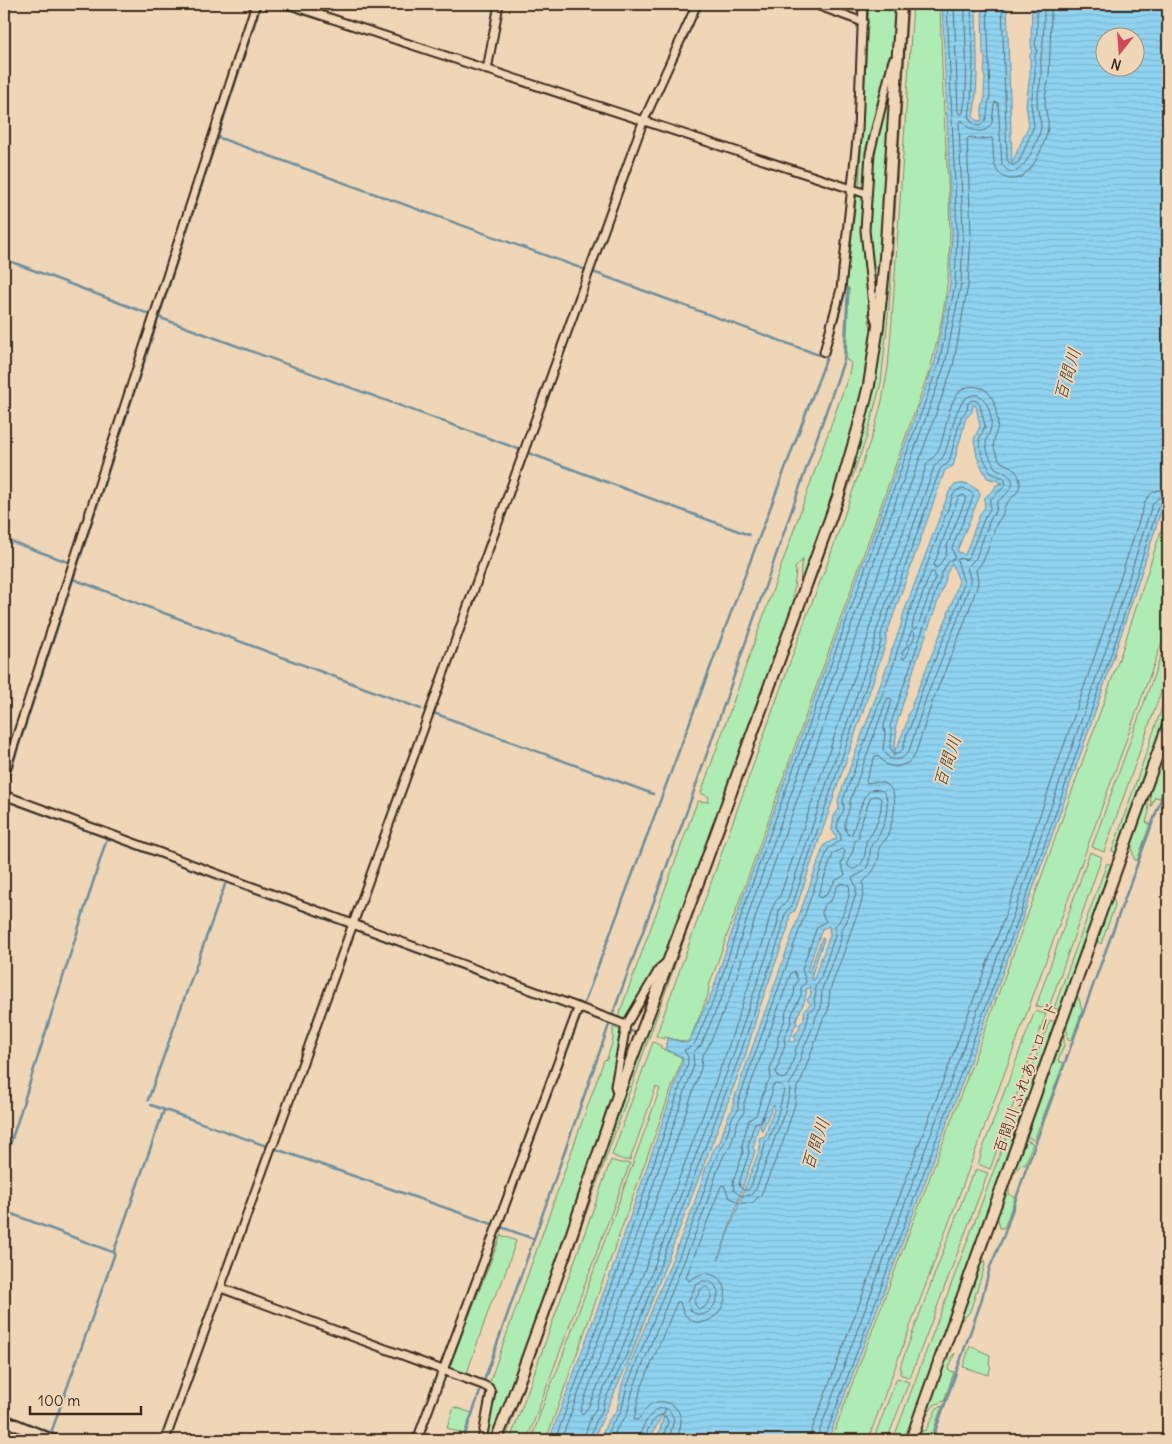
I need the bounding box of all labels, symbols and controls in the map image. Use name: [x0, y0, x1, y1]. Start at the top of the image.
north arrow: [1094, 28, 1144, 78]
text: N: [1109, 54, 1123, 74]
water label: 百間川: [1048, 345, 1086, 403]
water label: 百間川: [928, 732, 966, 790]
street label: 百間川ふれあいロード: [988, 998, 1062, 1156]
water label: 百間川: [795, 1115, 835, 1173]
scale bar: [30, 1384, 141, 1416]
text: 100 m: [38, 1391, 80, 1410]

